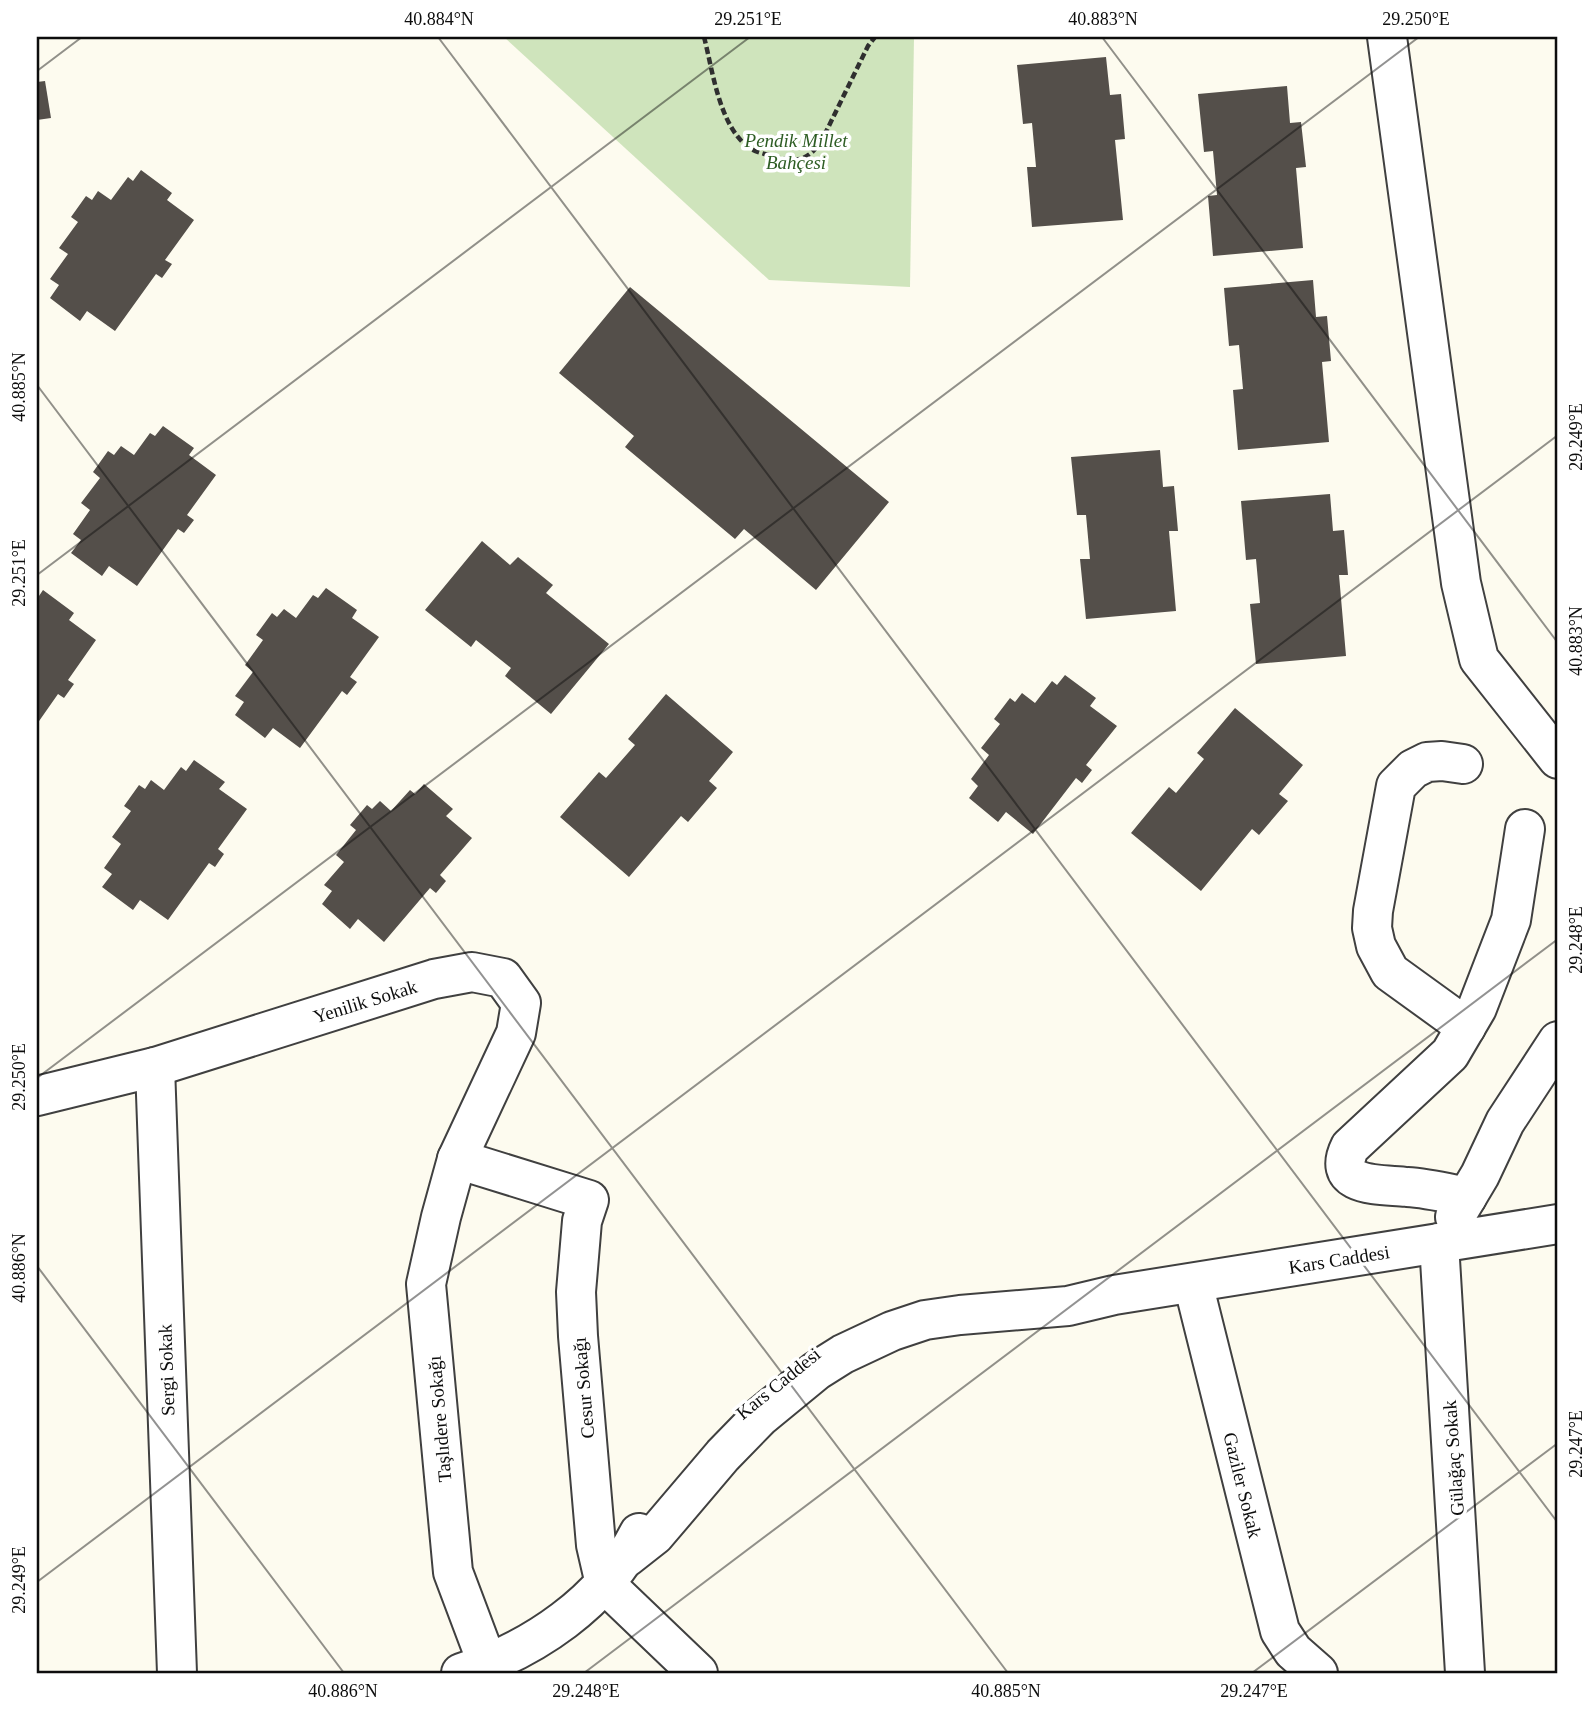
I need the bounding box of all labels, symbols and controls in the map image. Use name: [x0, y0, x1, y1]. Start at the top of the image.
text: 40.884°N: [404, 9, 474, 29]
text: 29.251°E: [714, 9, 782, 29]
text: 40.883°N: [1068, 9, 1138, 29]
text: 29.250°E: [1382, 9, 1450, 29]
park label: Pendik Millet Bahçesi: [744, 130, 848, 173]
text: 40.885°N: [9, 352, 29, 422]
text: 29.249°E: [1566, 403, 1586, 471]
text: 29.251°E: [9, 539, 29, 607]
text: 40.883°N: [1566, 606, 1586, 676]
text: 29.248°E: [1566, 906, 1586, 974]
street label: Yenilik Sokak: [311, 976, 420, 1027]
text: 29.250°E: [9, 1043, 29, 1111]
text: 40.886°N: [9, 1233, 29, 1303]
street label: Kars Caddesi: [1287, 1241, 1391, 1278]
street label: Sergi Sokak: [154, 1323, 179, 1416]
street label: Cesur Sokağı: [569, 1336, 598, 1440]
street label: Kars Caddesi: [732, 1343, 824, 1424]
street label: Taşlıdere Sokağı: [424, 1355, 455, 1483]
street label: Gülağaç Sokak: [1439, 1399, 1468, 1516]
text: 29.247°E: [1566, 1410, 1586, 1478]
street label: Gaziler Sokak: [1219, 1430, 1266, 1541]
text: 29.249°E: [9, 1546, 29, 1614]
text: 40.886°N: [308, 1681, 378, 1701]
text: 29.248°E: [552, 1681, 620, 1701]
text: 40.885°N: [971, 1681, 1041, 1701]
text: 29.247°E: [1220, 1681, 1288, 1701]

